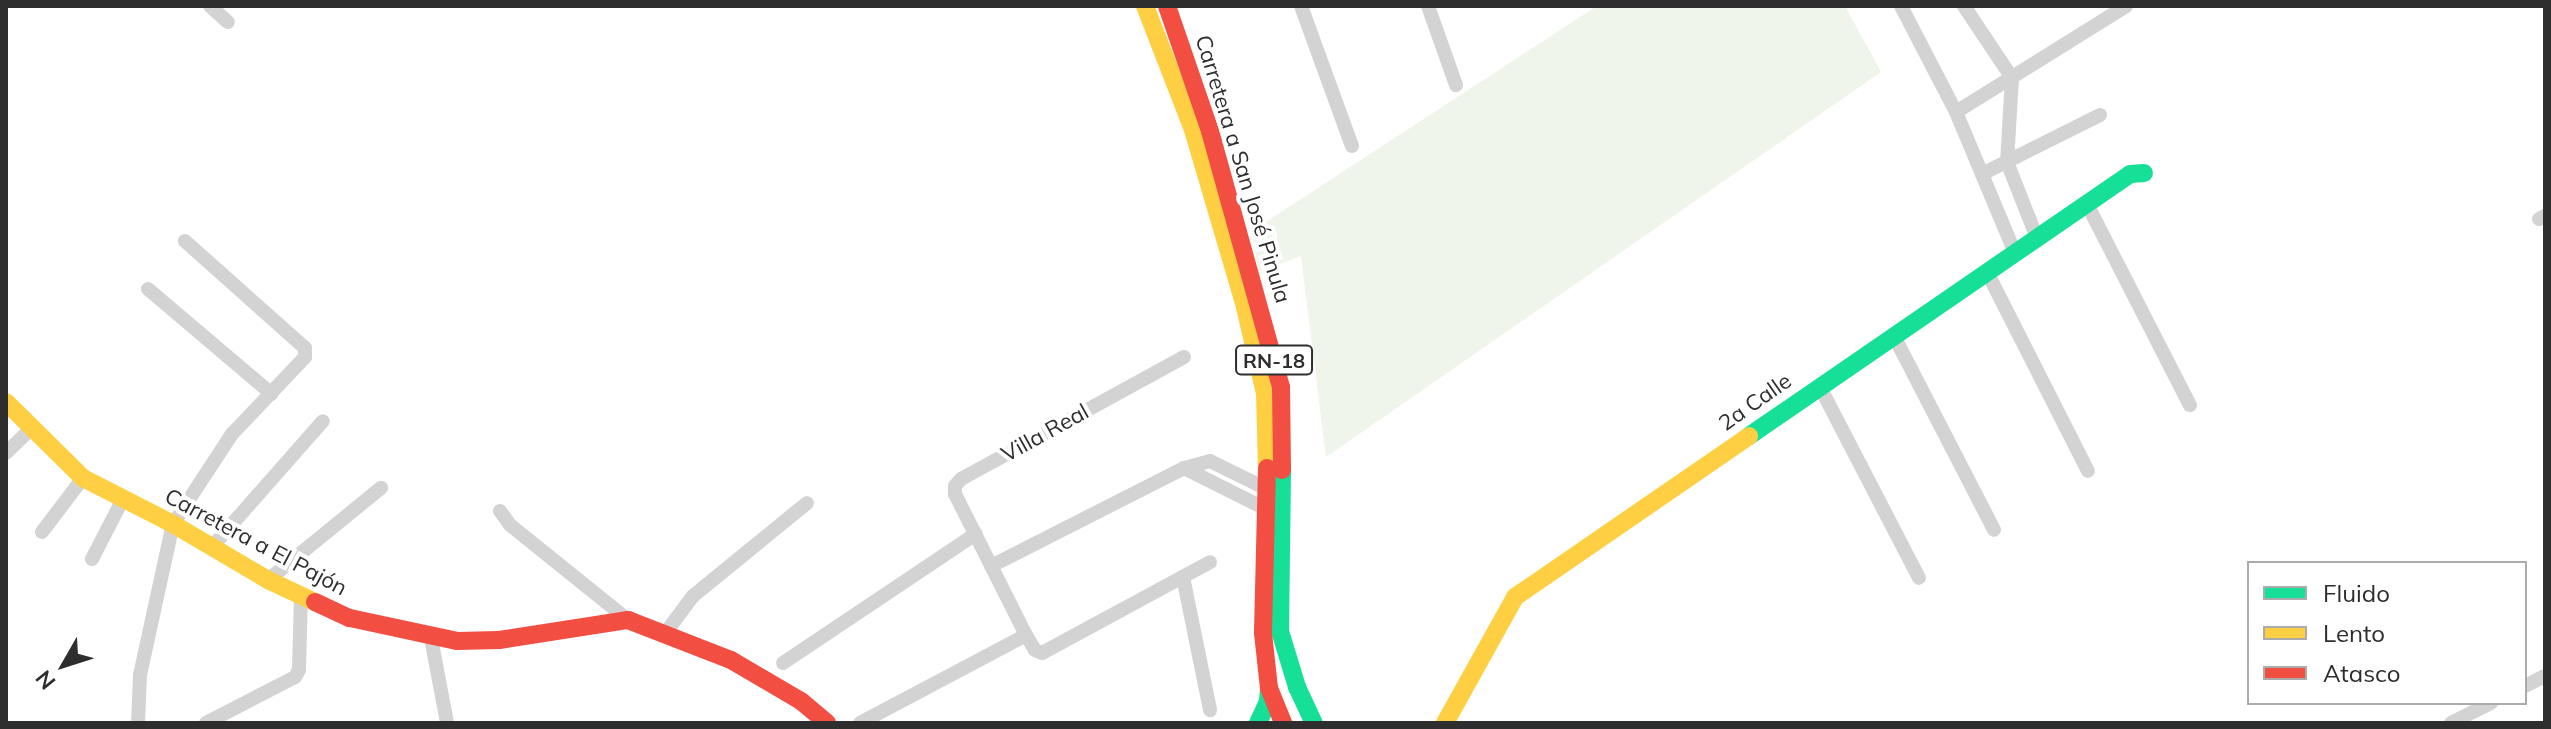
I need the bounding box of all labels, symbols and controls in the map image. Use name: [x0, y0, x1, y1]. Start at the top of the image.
street label: Carretera a San José Pinula: [1190, 32, 1296, 306]
road number: RN-18: [1234, 344, 1314, 376]
street label: 2a Calle: [1714, 368, 1796, 436]
street label: Villa Real: [997, 398, 1093, 468]
street label: Carretera a El Pajón: [160, 483, 352, 601]
legend: [2247, 561, 2527, 705]
text: Fluido: [2323, 578, 2390, 608]
text: Lento: [2323, 618, 2385, 648]
north arrow: [24, 625, 104, 705]
text: Atasco: [2323, 658, 2400, 688]
text: N: [29, 665, 61, 695]

